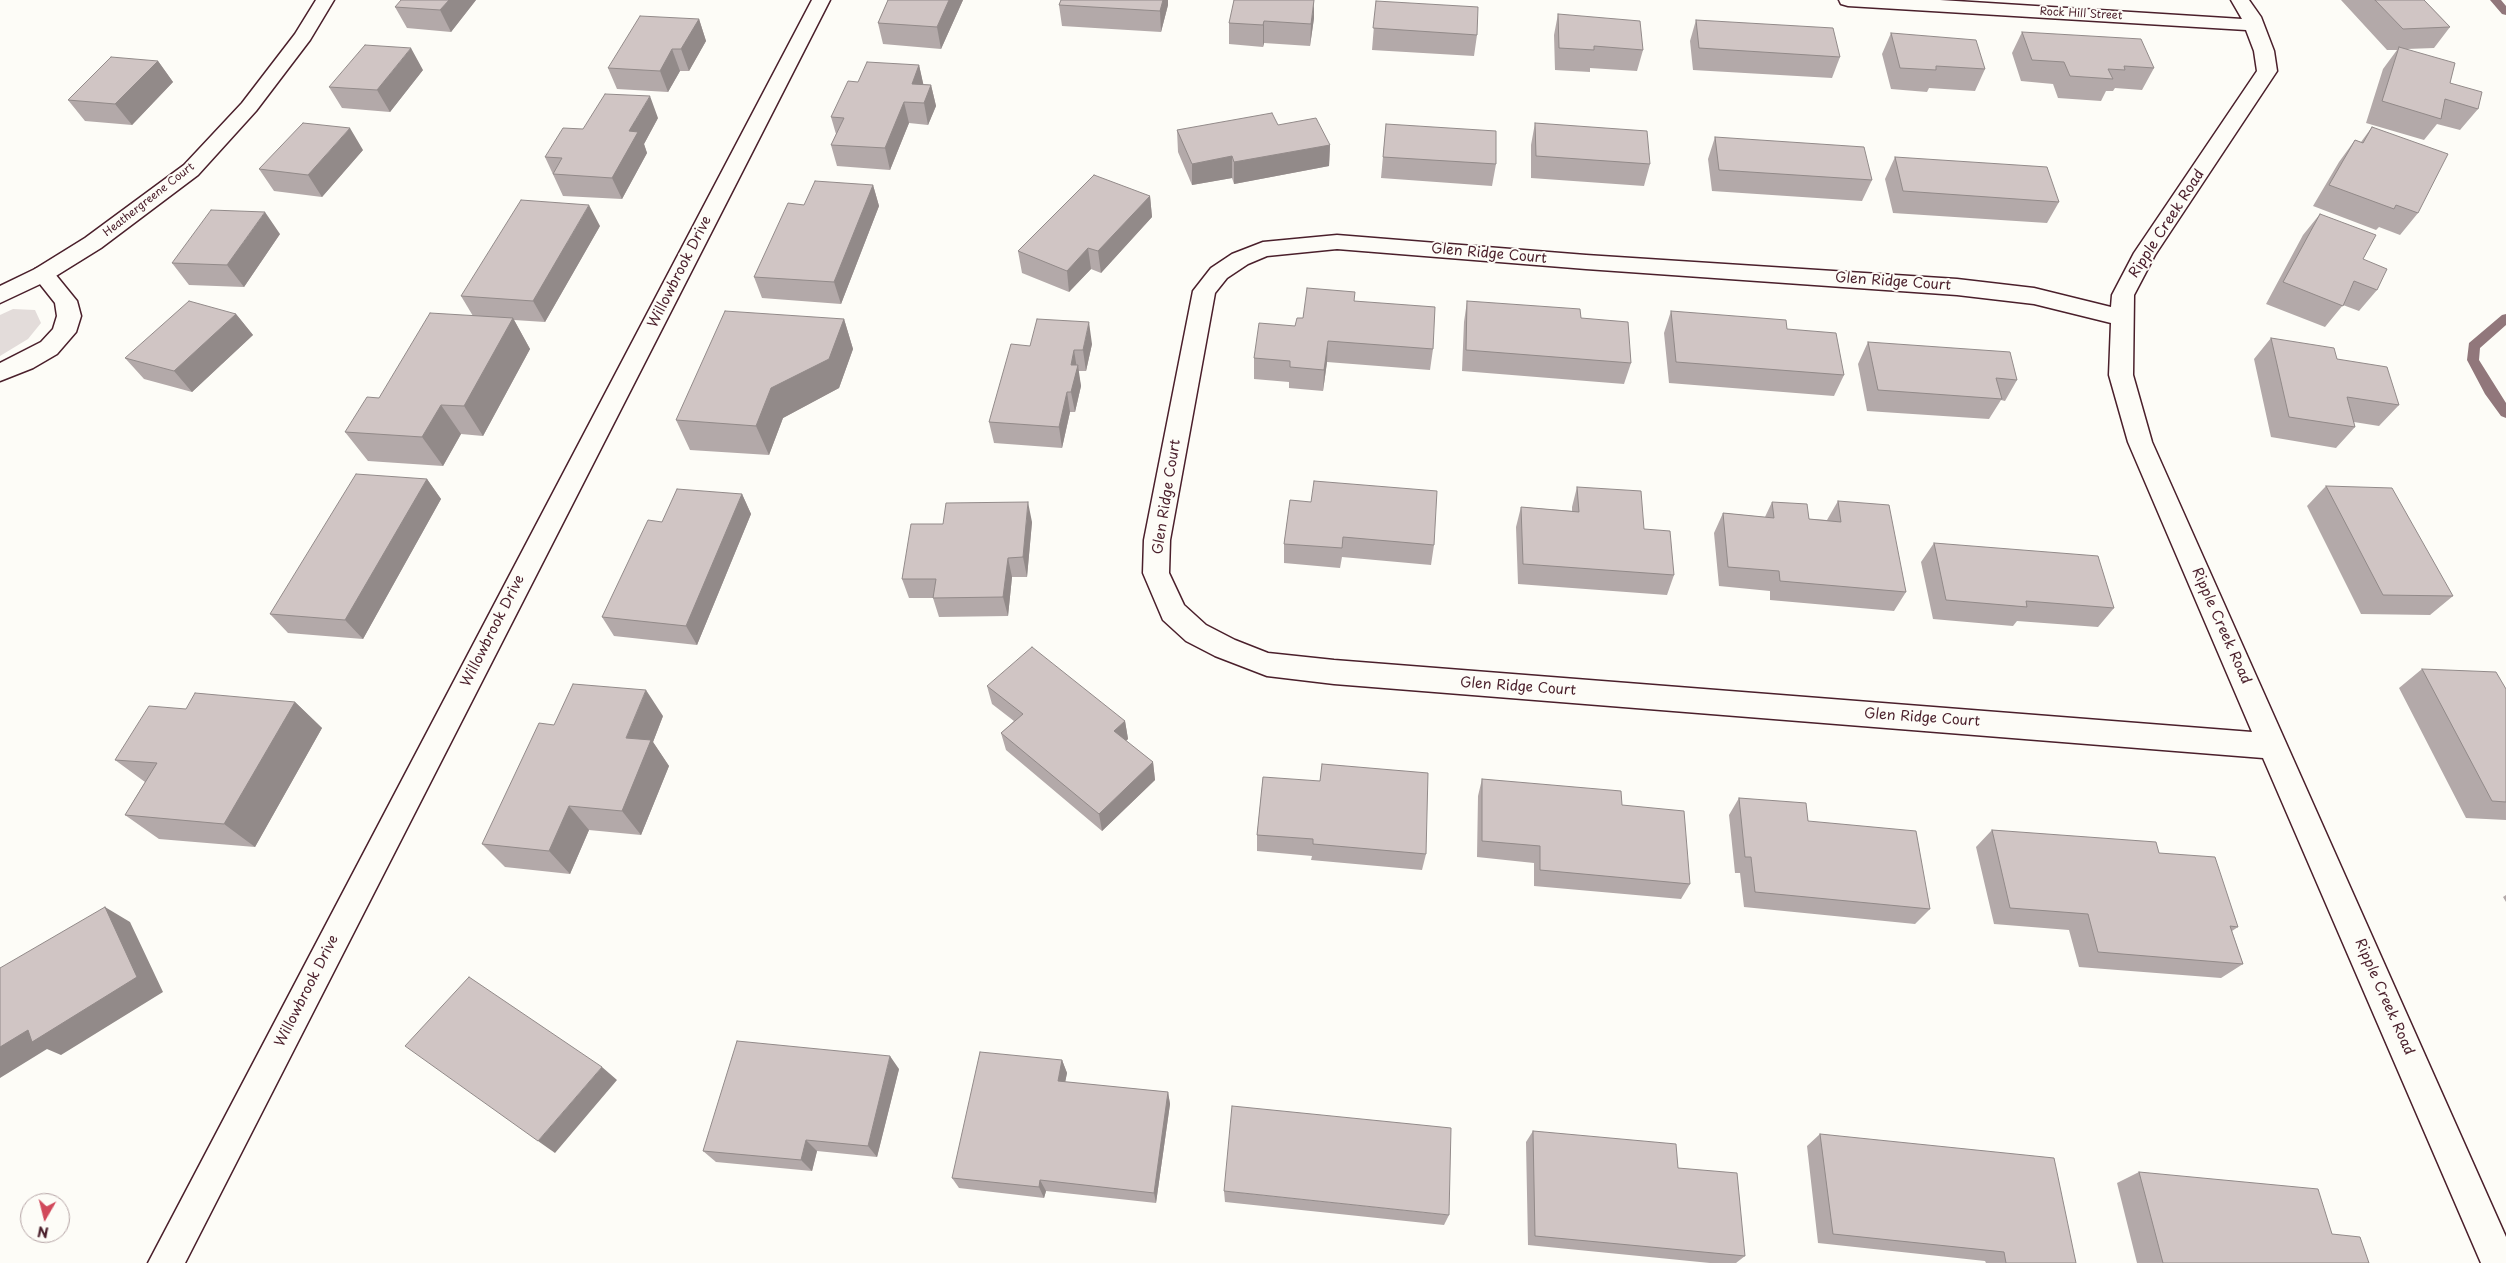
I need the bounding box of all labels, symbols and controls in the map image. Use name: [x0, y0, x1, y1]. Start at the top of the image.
street label: Rock Hill Street: [2039, 5, 2123, 23]
street label: Heathergreene Court: [101, 160, 197, 240]
street label: Ripple Creek Road: [2126, 167, 2208, 281]
street label: Willowbrook Drive: [645, 213, 715, 331]
street label: Glen Ridge Court: [1430, 241, 1548, 267]
street label: Glen Ridge Court: [1834, 270, 1952, 294]
street label: Glen Ridge Court: [1150, 438, 1184, 556]
street label: Ripple Creek Road: [2188, 565, 2254, 687]
street label: Willowbrook Drive: [458, 572, 528, 690]
street label: Glen Ridge Court: [1459, 675, 1577, 699]
street label: Glen Ridge Court: [1863, 706, 1981, 730]
street label: Willowbrook Drive: [272, 932, 342, 1050]
street label: Ripple Creek Road: [2351, 936, 2417, 1058]
north arrow: [20, 1193, 70, 1243]
text: N: [36, 1221, 50, 1244]

